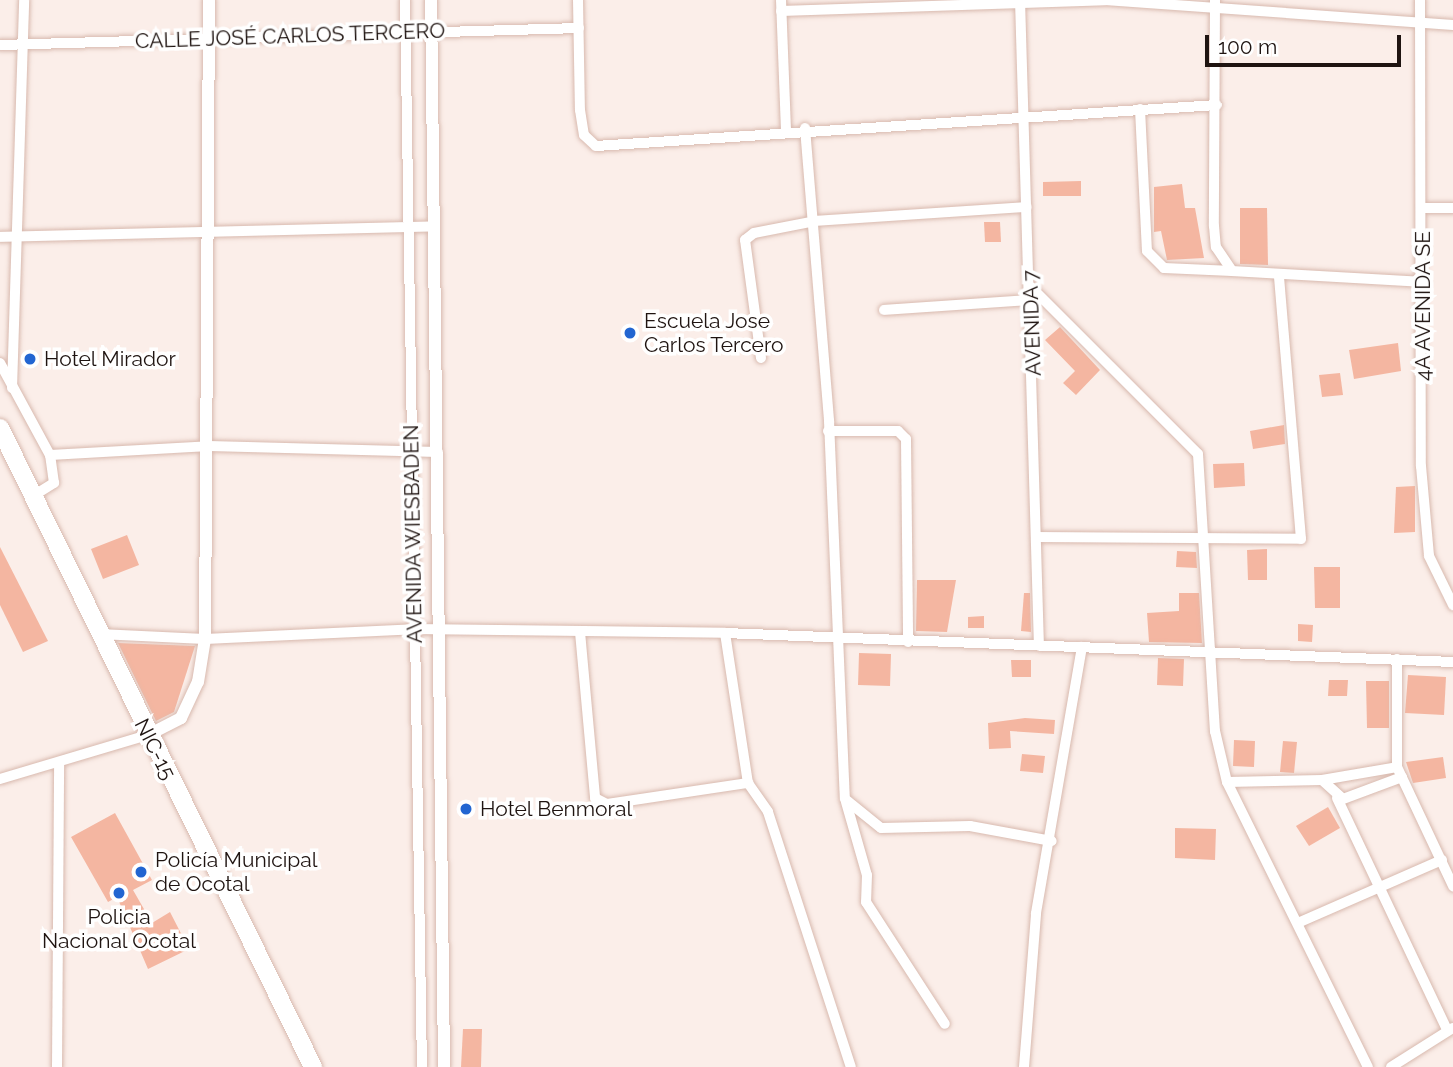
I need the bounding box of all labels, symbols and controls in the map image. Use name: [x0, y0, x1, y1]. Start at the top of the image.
street label: CALLE JOSÉ CARLOS TERCERO: [134, 18, 446, 54]
scale bar: [1208, 21, 1404, 65]
text: 100 m: [1218, 34, 1277, 59]
street label: 4A AVENIDA SE: [1410, 230, 1436, 382]
street label: AVENIDA 7: [1018, 269, 1046, 377]
place label: Escuela Jose Carlos Tercero: [644, 308, 784, 358]
marker: Escuela Jose Carlos Tercero: [622, 325, 638, 341]
place label: Hotel Mirador: [44, 346, 177, 372]
marker: Hotel Mirador: [22, 351, 38, 367]
street label: AVENIDA WIESBADEN: [398, 424, 428, 644]
street label: NIC-15: [129, 714, 181, 784]
place label: Hotel Benmoral: [480, 796, 633, 822]
marker: Hotel Benmoral: [458, 801, 474, 817]
place label: Policía Municipal de Ocotal: [155, 847, 317, 897]
marker: Policía Municipal de Ocotal: [133, 864, 149, 880]
marker: Policia Nacional Ocotal: [111, 885, 127, 901]
place label: Policia Nacional Ocotal: [42, 904, 196, 954]

